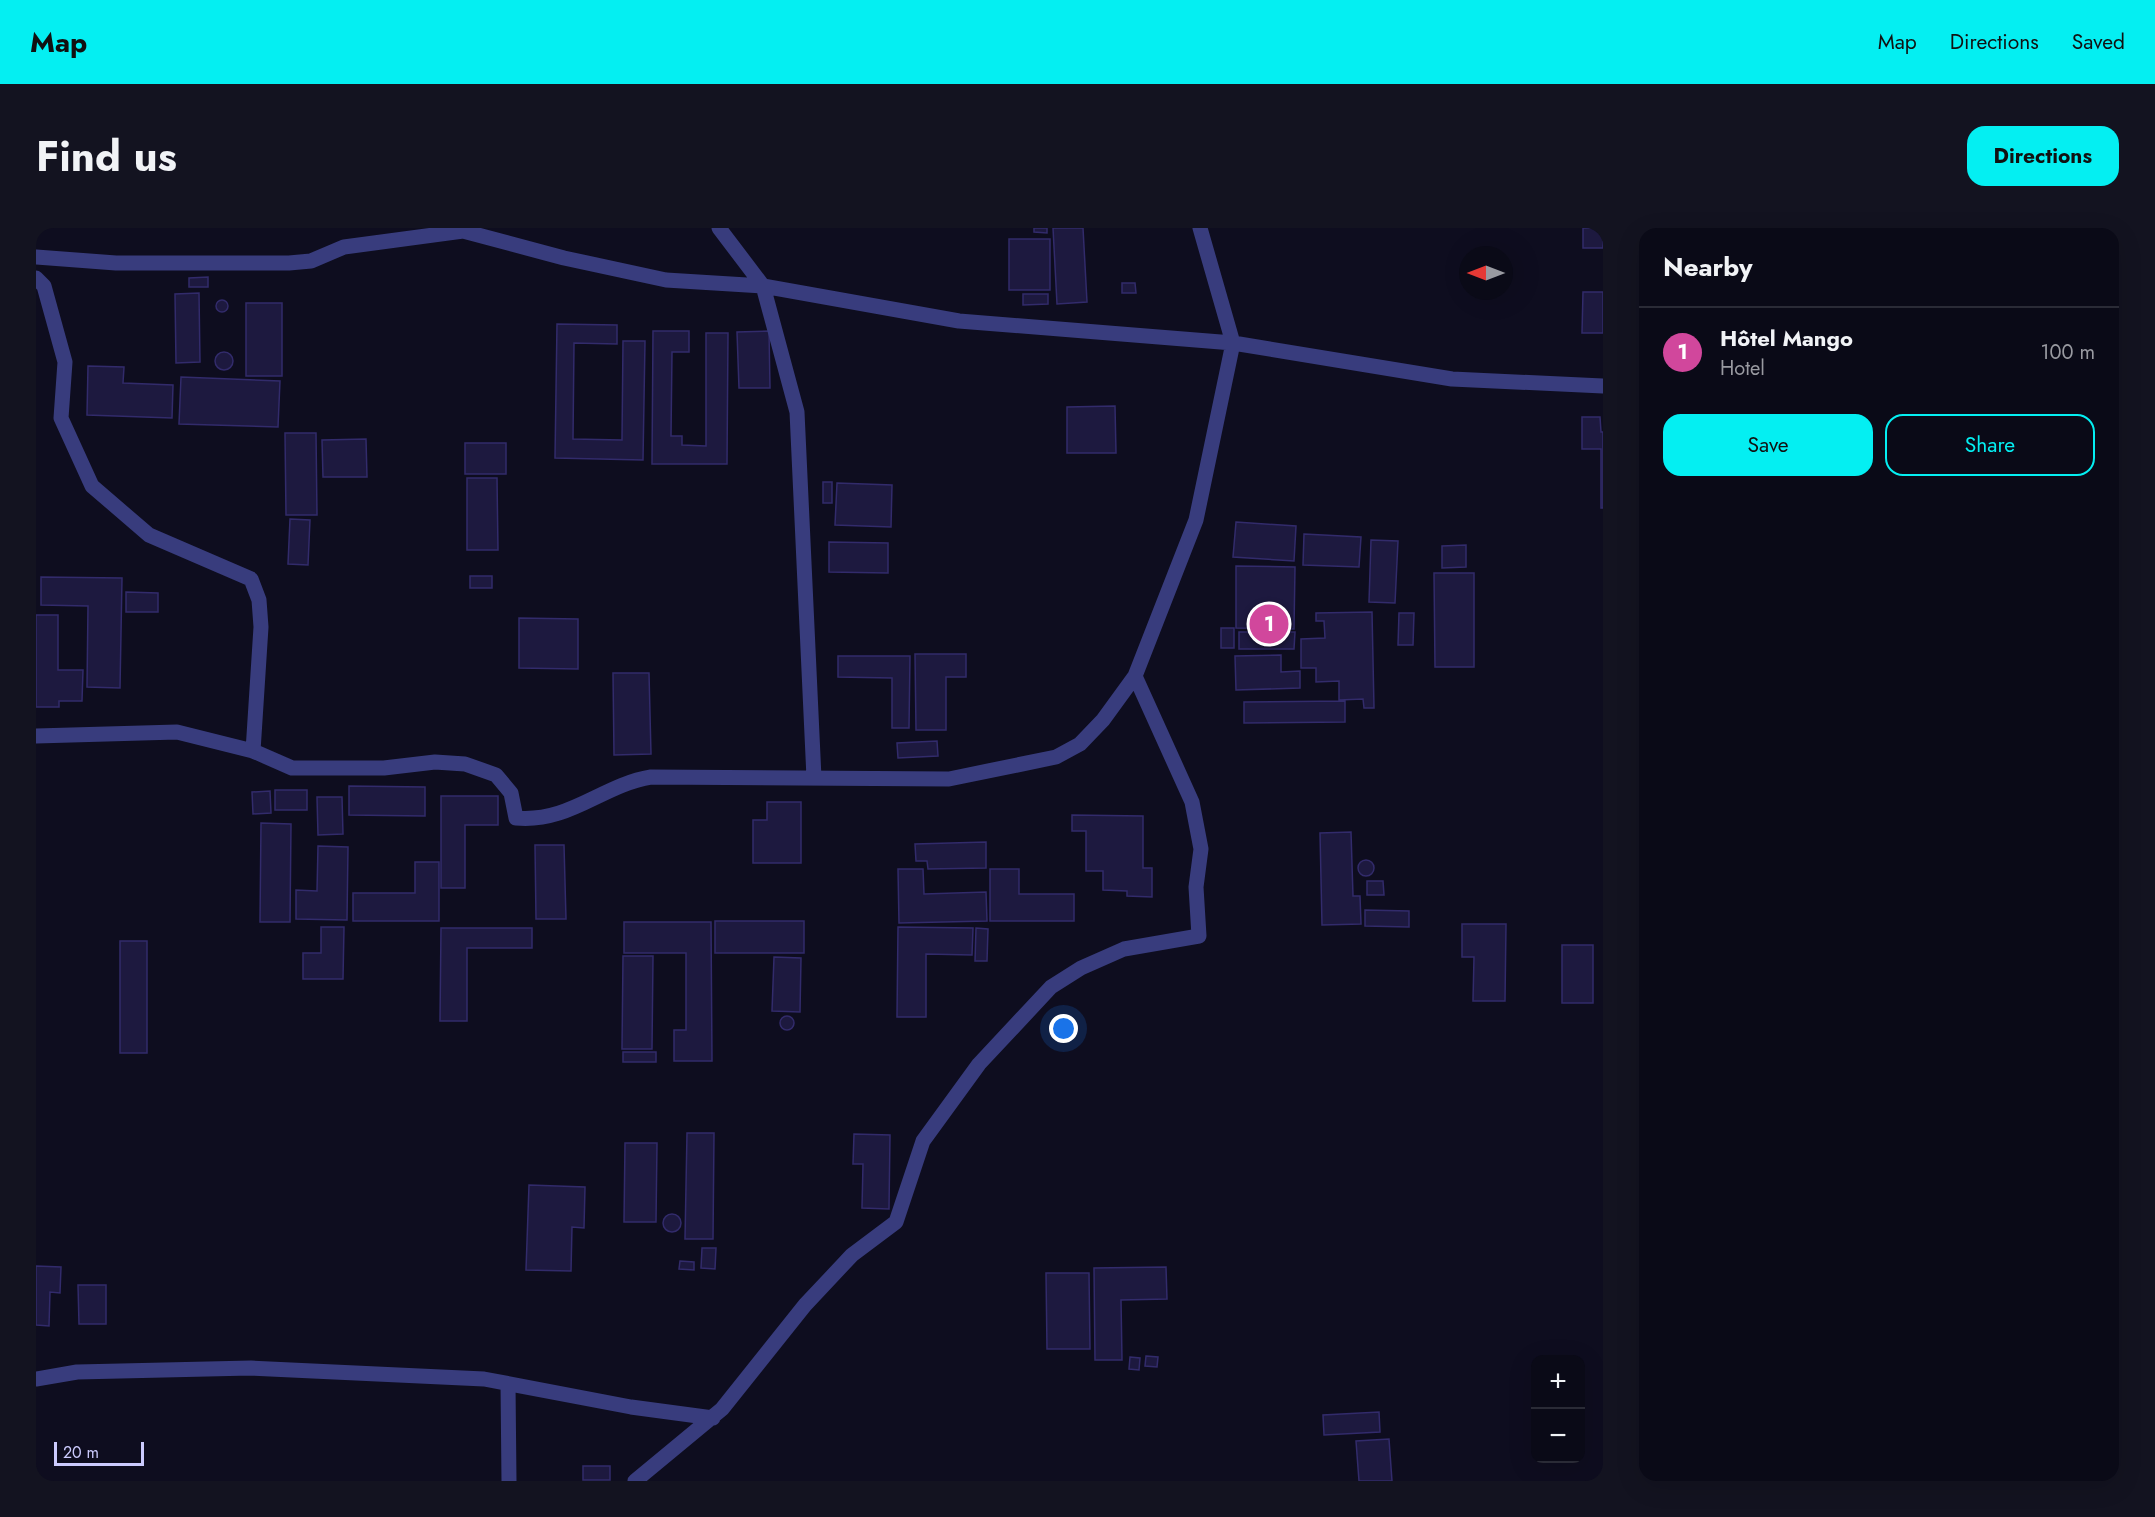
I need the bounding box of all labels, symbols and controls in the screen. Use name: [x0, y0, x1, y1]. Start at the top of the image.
text: Map: [30, 22, 87, 63]
text: Map: [1878, 27, 1917, 57]
text: Directions: [1950, 27, 2039, 57]
text: Saved: [2072, 27, 2125, 57]
text: Find us: [36, 126, 177, 187]
button: Directions: [1967, 126, 2119, 186]
north arrow: [1459, 246, 1513, 300]
text: Nearby: [1663, 248, 1752, 286]
text: Hôtel Mango: [1720, 322, 1853, 354]
text: 1: [1677, 338, 1688, 367]
text: 100 m: [2040, 338, 2095, 367]
text: Hotel: [1720, 354, 1765, 383]
button: Save: [1663, 414, 1873, 476]
button: Share: [1885, 414, 2095, 476]
pin: 1: [1250, 602, 1288, 646]
your location: [1049, 1014, 1078, 1043]
map controls: [1531, 1355, 1585, 1463]
button: +: [1531, 1355, 1585, 1409]
button: −: [1531, 1409, 1585, 1463]
scale bar: [54, 1439, 144, 1466]
text: 20 m: [63, 1441, 99, 1464]

